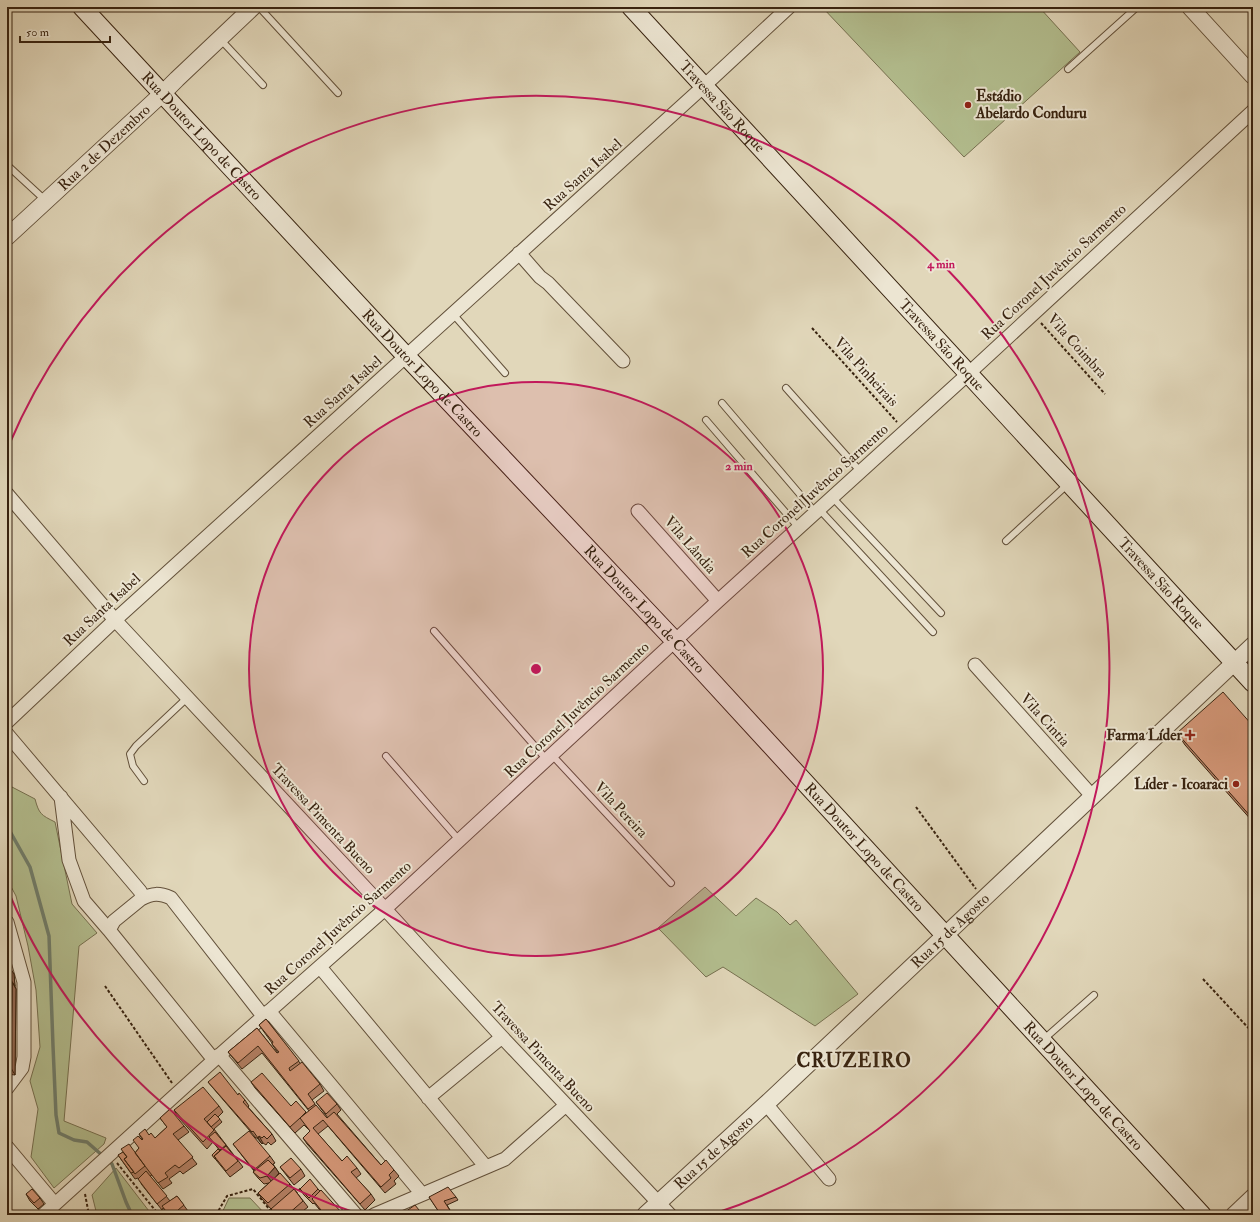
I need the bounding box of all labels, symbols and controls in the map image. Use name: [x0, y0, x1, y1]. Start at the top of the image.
scale bar: [20, 18, 110, 44]
text: 50 m: [26, 25, 50, 40]
street label: Travessa São Roque: [675, 57, 769, 156]
street label: Rua Doutor Lopo de Castro: [137, 68, 266, 204]
place label: Estádio Abelardo Conduru: [975, 87, 1087, 123]
street label: Rua 2 de Dezembro: [54, 100, 154, 195]
marker: Estádio Abelardo Conduru: [963, 100, 973, 110]
street label: Rua Santa Isabel: [540, 135, 626, 215]
street label: Rua Coronel Juvêncio Sarmento: [978, 200, 1131, 345]
text: 4 min: [926, 257, 956, 272]
street label: Travessa São Roque: [895, 295, 989, 395]
street label: Rua Doutor Lopo de Castro: [358, 305, 487, 441]
street label: Vila Coimbra: [1043, 310, 1112, 383]
street label: Vila Pinheirais: [830, 333, 902, 411]
street label: Rua Santa Isabel: [300, 352, 386, 432]
street label: Rua Coronel Juvêncio Sarmento: [738, 420, 893, 563]
text: 2 min: [725, 459, 753, 474]
street label: Vila Lândia: [660, 512, 721, 578]
street label: Travessa São Roque: [1114, 533, 1208, 633]
street label: Rua Doutor Lopo de Castro: [580, 541, 709, 677]
street label: Rua Santa Isabel: [59, 569, 145, 651]
street label: Rua Coronel Juvêncio Sarmento: [501, 638, 654, 783]
centre of rings: [529, 662, 543, 676]
street label: Vila Cintia: [1016, 689, 1074, 751]
place label: Farma Líder: [1106, 726, 1182, 745]
marker: Farma Líder: [1185, 730, 1195, 740]
street label: Travessa Pimenta Bueno: [267, 760, 379, 878]
place label: Líder - Icoaraci: [1134, 775, 1228, 794]
street label: Vila Pereira: [590, 778, 652, 843]
street label: Rua Doutor Lopo de Castro: [800, 779, 928, 916]
marker: Líder - Icoaraci: [1231, 779, 1241, 789]
street label: Rua Coronel Juvêncio Sarmento: [261, 857, 416, 1000]
street label: Rua 15 de Agosto: [907, 889, 993, 972]
street label: Travessa Pimenta Bueno: [487, 998, 599, 1116]
street label: Rua Doutor Lopo de Castro: [1019, 1017, 1147, 1154]
district label: CRUZEIRO: [796, 1049, 912, 1073]
street label: Rua 15 de Agosto: [670, 1111, 757, 1193]

